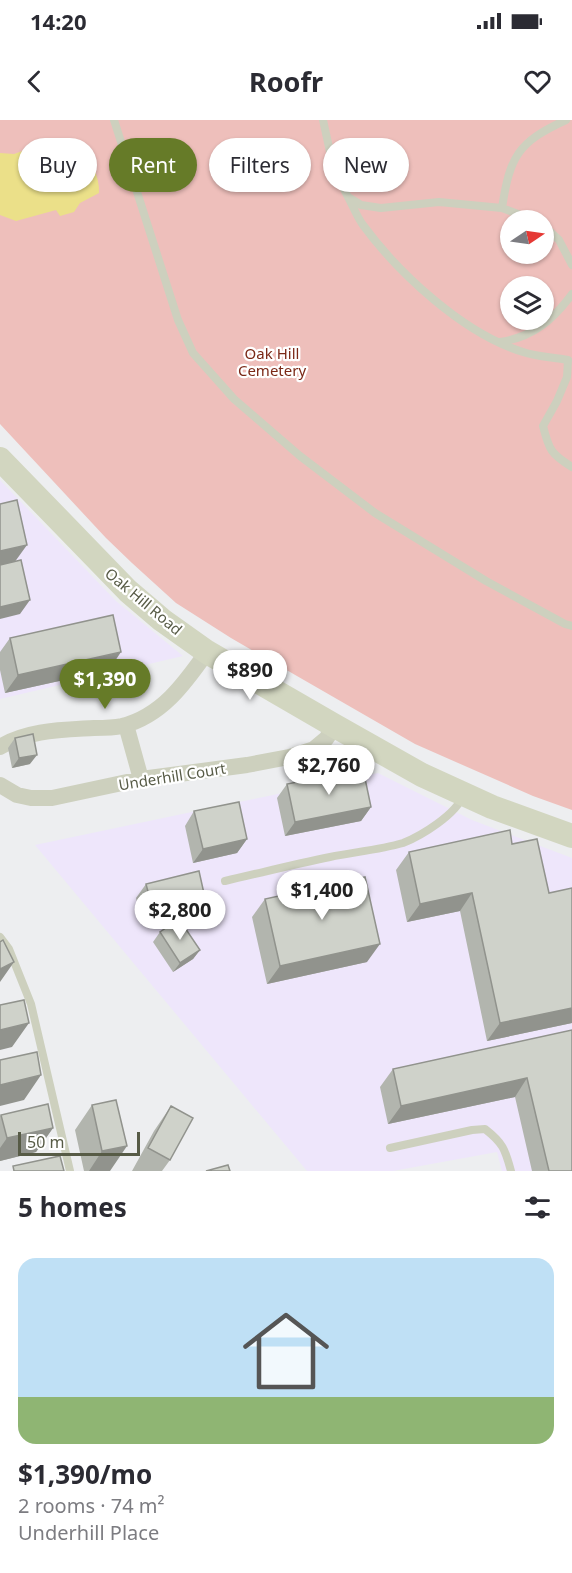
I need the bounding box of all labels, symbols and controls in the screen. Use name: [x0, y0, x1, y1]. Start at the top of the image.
text: 14:20: [30, 6, 87, 36]
text: Roofr: [249, 63, 323, 100]
icon: back: [18, 65, 51, 98]
icon: heart: [521, 65, 554, 98]
chip: Buy: [18, 138, 97, 192]
chip: Rent: [109, 138, 197, 192]
chip: Filters: [209, 138, 311, 192]
chip: New: [323, 138, 409, 192]
north arrow: [500, 210, 554, 264]
map controls: [500, 210, 554, 330]
button: layers: [500, 276, 554, 330]
park label: Oak Hill Cemetery: [238, 343, 306, 380]
street label: Oak Hill Road: [101, 563, 187, 639]
pin: $890: [214, 650, 286, 701]
text: $890: [227, 656, 273, 683]
pin: $1,390: [56, 659, 154, 710]
text: $1,390: [74, 665, 136, 692]
pin: $2,760: [280, 745, 378, 796]
text: $2,760: [298, 751, 360, 778]
street label: Underhill Court: [117, 758, 228, 794]
pin: $1,400: [273, 870, 371, 921]
text: $1,400: [291, 876, 353, 903]
pin: $2,800: [131, 890, 229, 941]
text: $2,800: [149, 896, 211, 923]
scale bar: [18, 1129, 140, 1156]
text: 50 m: [27, 1131, 64, 1153]
text: 5 homes: [18, 1189, 127, 1225]
icon: filters: [521, 1191, 554, 1224]
icon: home: [232, 1297, 340, 1405]
text: $1,390/mo: [18, 1456, 152, 1492]
text: 2 rooms · 74 m²: [18, 1492, 165, 1519]
text: Underhill Place: [18, 1519, 159, 1546]

